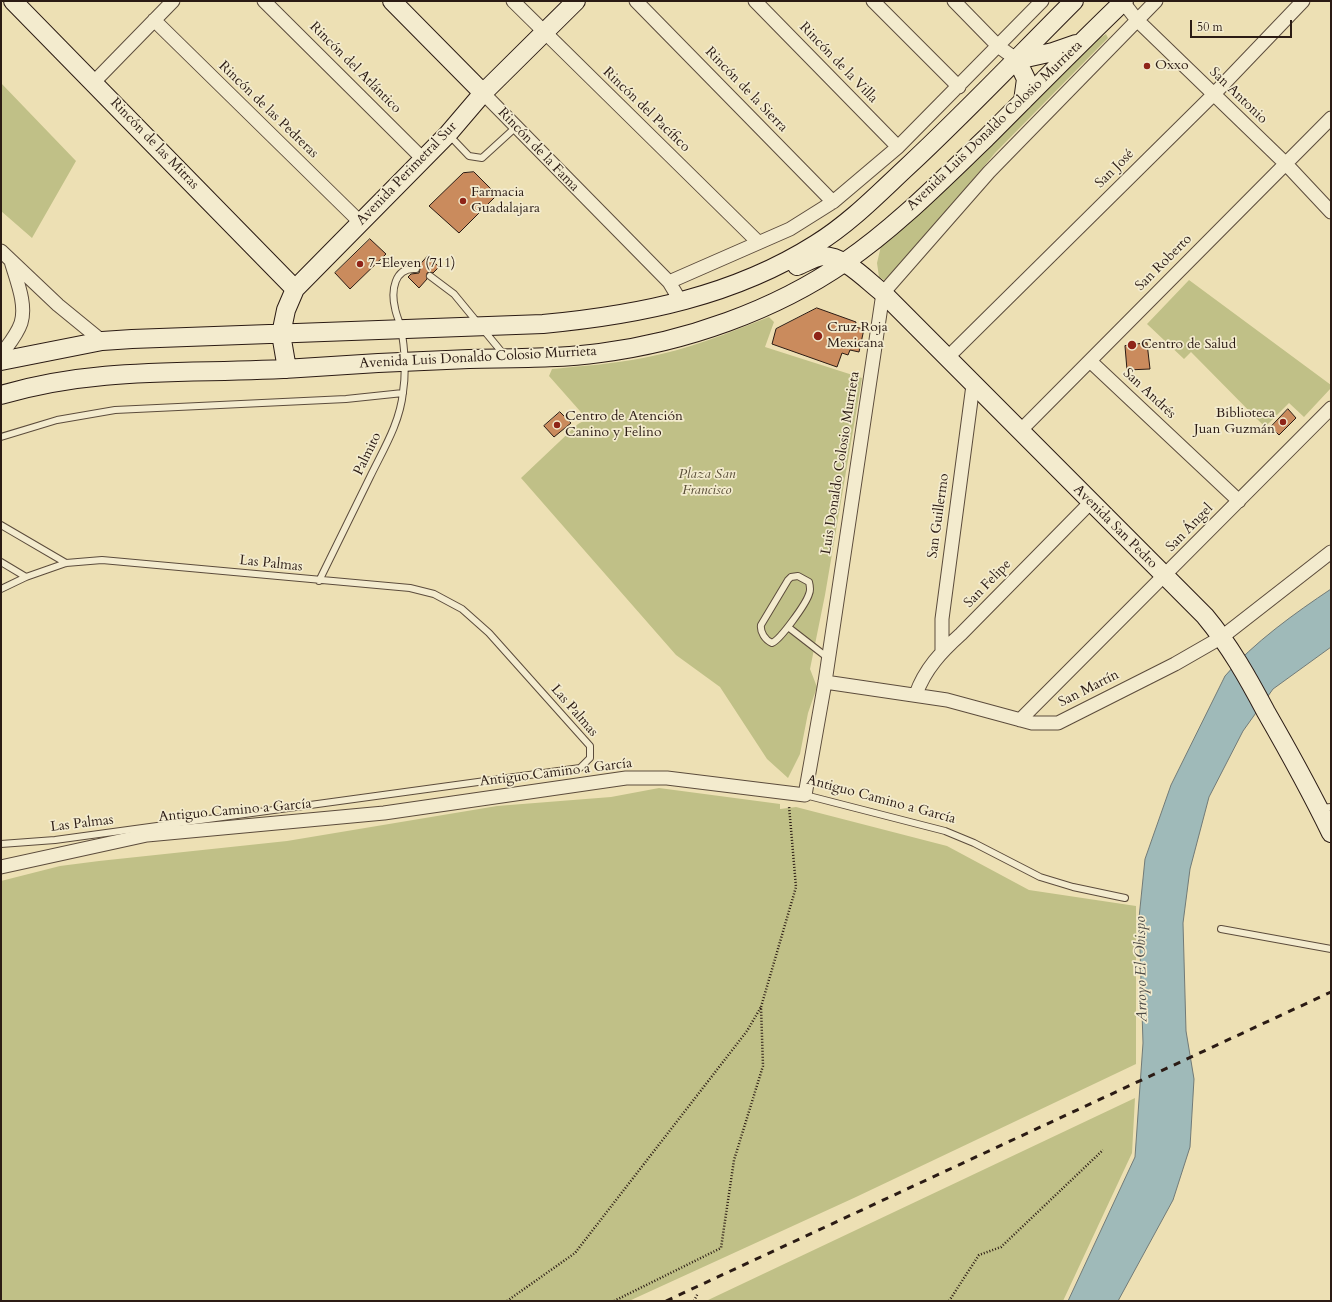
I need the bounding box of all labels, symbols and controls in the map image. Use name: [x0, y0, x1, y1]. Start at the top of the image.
scale bar: [1192, 12, 1294, 38]
street label: Rincón del Atlántico: [306, 19, 404, 117]
street label: Rincón de la Villa: [795, 19, 881, 107]
text: 50 m: [1197, 19, 1223, 35]
street label: Avenida Luis Donaldo Colosio Murrieta: [904, 37, 1086, 215]
street label: Rincón de la Sierra: [701, 44, 791, 136]
street label: Rincón de las Pedreras: [215, 58, 321, 162]
place label: Oxxo: [1155, 58, 1189, 74]
marker: Oxxo: [1142, 61, 1152, 71]
street label: Rincón del Pacífico: [599, 64, 693, 156]
street label: San Antonio: [1205, 64, 1271, 128]
street label: Rincón de las Mitras: [106, 95, 202, 193]
street label: Rincón de la Fama: [494, 105, 582, 195]
street label: Avenida Perimetral Sur: [353, 119, 461, 229]
street label: San José: [1092, 146, 1138, 192]
place label: Farmacia Guadalajara: [471, 185, 540, 218]
marker: Farmacia Guadalajara: [458, 196, 468, 206]
street label: San Roberto: [1132, 231, 1196, 295]
place label: 7-Eleven (711): [368, 256, 456, 272]
marker: 7-Eleven (711): [355, 259, 365, 269]
place label: Cruz Roja Mexicana: [827, 320, 888, 352]
marker: Cruz Roja Mexicana: [812, 330, 824, 342]
place label: Centro de Salud: [1141, 337, 1236, 353]
marker: Centro de Salud: [1126, 339, 1138, 351]
street label: Avenida Luis Donaldo Colosio Murrieta: [359, 343, 597, 373]
street label: San Andrés: [1119, 365, 1179, 423]
street label: Luis Donaldo Colosio Murrieta: [818, 370, 864, 556]
place label: Biblioteca Juan Guzmán: [1194, 406, 1275, 438]
place label: Centro de Atención Canino y Felino: [565, 409, 683, 442]
marker: Biblioteca Juan Guzmán: [1278, 417, 1288, 427]
marker: Centro de Atención Canino y Felino: [552, 420, 562, 430]
street label: Palmito: [350, 430, 386, 478]
park label: Plaza San Francisco: [678, 467, 736, 500]
street label: San Guillermo: [925, 473, 953, 559]
street label: Avenida San Pedro: [1069, 481, 1161, 573]
street label: San Ángel: [1163, 500, 1217, 556]
street label: Las Palmas: [239, 552, 303, 576]
street label: San Felipe: [961, 556, 1015, 612]
street label: San Martín: [1056, 667, 1122, 711]
street label: Las Palmas: [547, 682, 601, 740]
street label: Antiguo Camino a García: [479, 755, 633, 791]
street label: Antiguo Camino a García: [805, 772, 957, 828]
street label: Antiguo Camino a García: [158, 796, 312, 826]
street label: Las Palmas: [50, 812, 114, 836]
water label: Arroyo El Obispo: [1132, 916, 1152, 1022]

